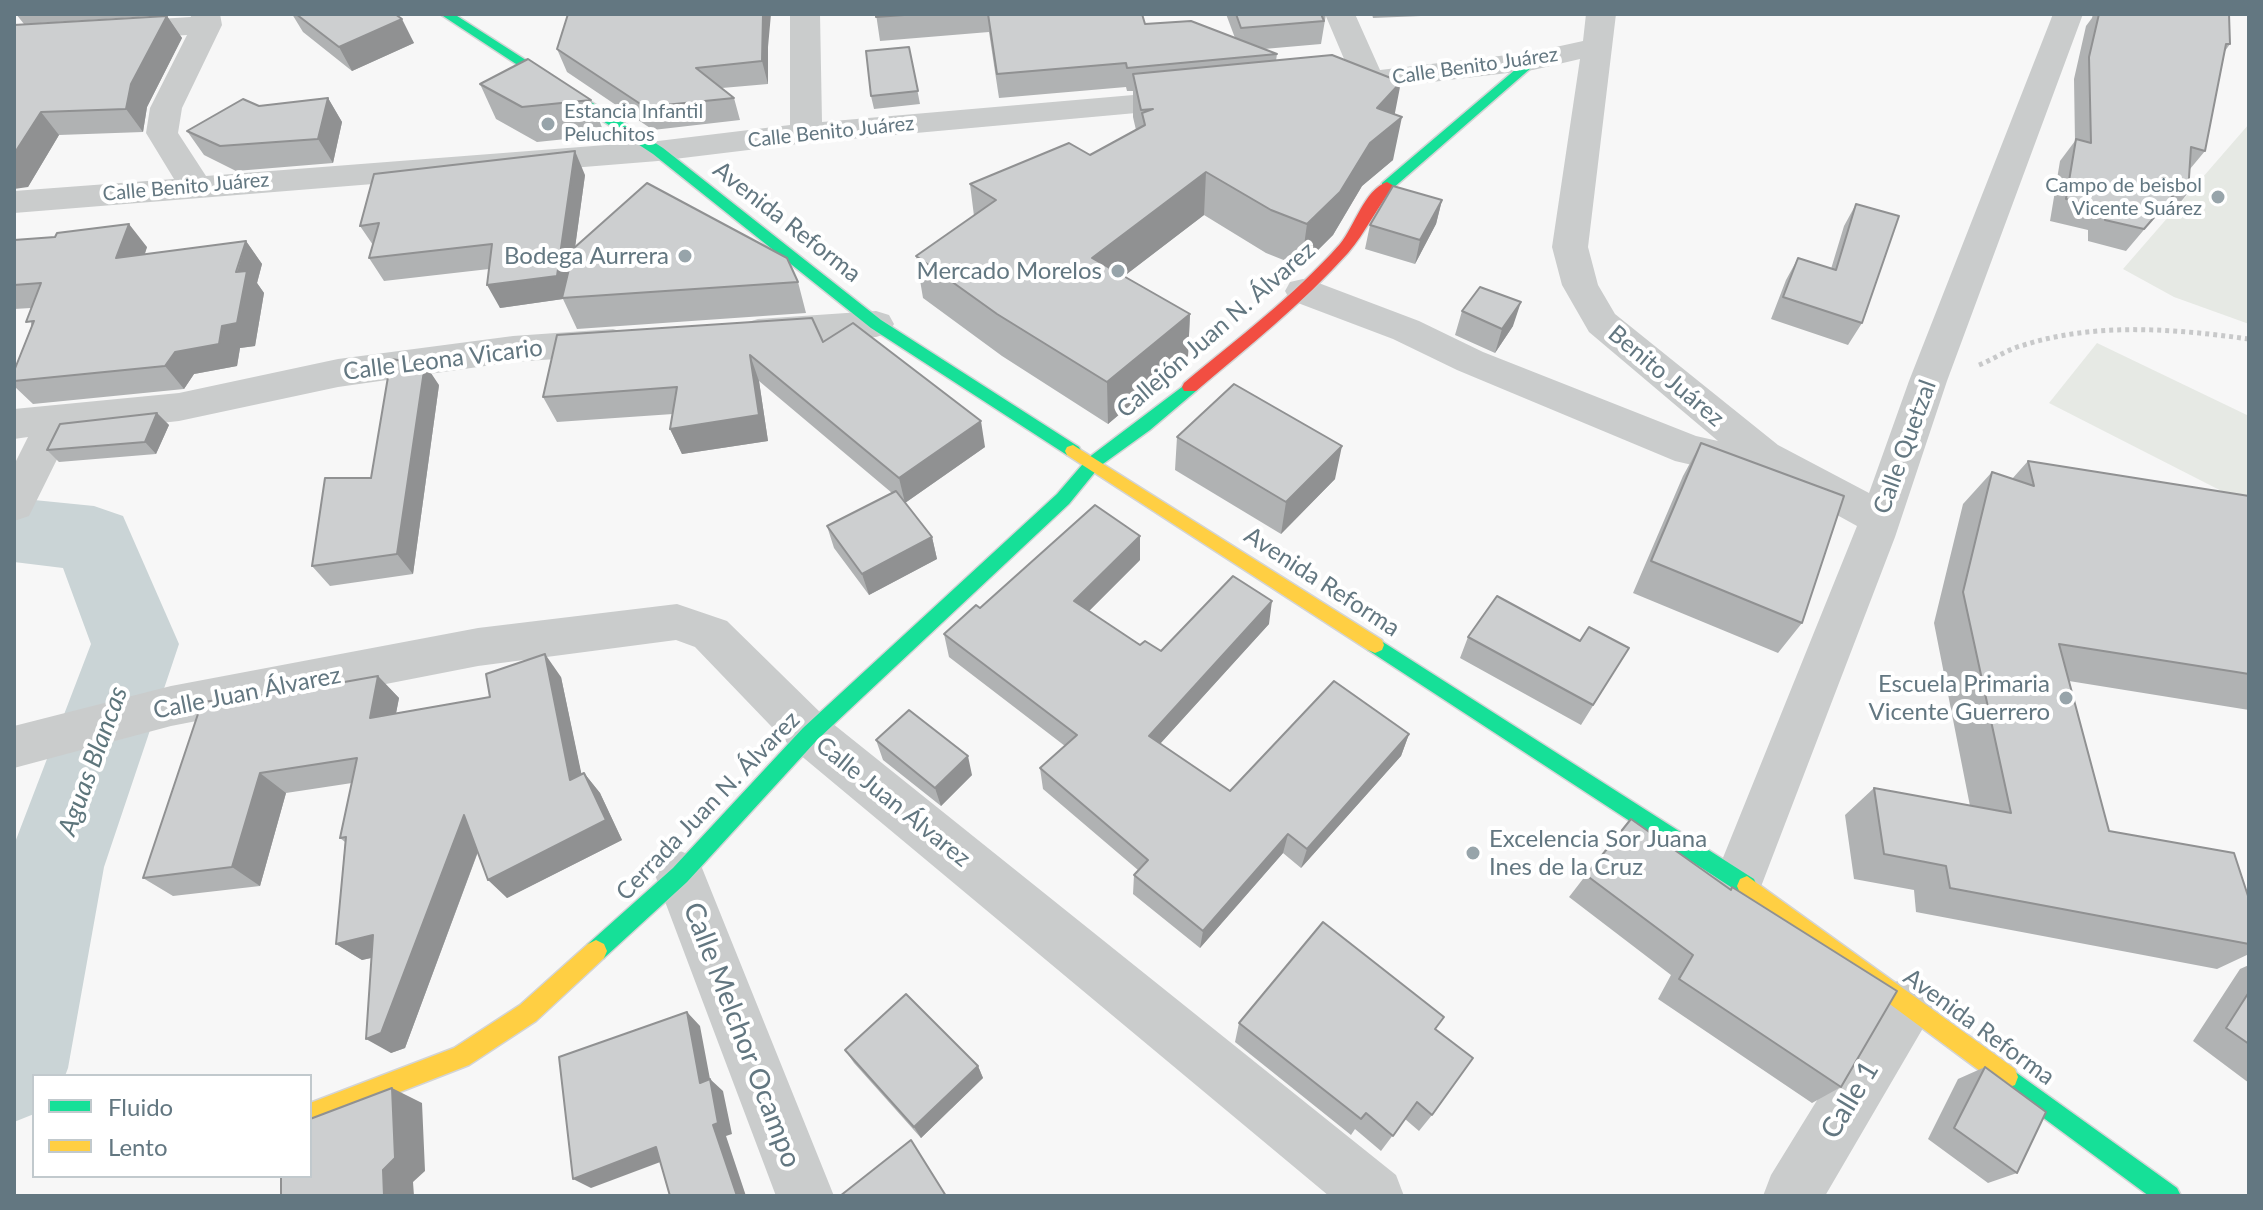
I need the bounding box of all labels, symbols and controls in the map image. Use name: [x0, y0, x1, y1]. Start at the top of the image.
street label: Calle Benito Juárez: [1391, 42, 1559, 90]
place label: Estancia Infantil Peluchitos: [564, 100, 703, 147]
street label: Calle Benito Juárez: [747, 111, 915, 153]
marker: Estancia Infantil Peluchitos: [539, 115, 557, 133]
street label: Avenida Reforma: [707, 155, 867, 289]
street label: Calle Benito Juárez: [102, 168, 270, 206]
place label: Campo de beisbol Vicente Suárez: [2045, 174, 2202, 221]
marker: Campo de beisbol Vicente Suárez: [2209, 188, 2227, 206]
street label: Callejón Juan N. Álvarez: [1111, 236, 1321, 424]
place label: Bodega Aurrera: [504, 242, 669, 270]
marker: Bodega Aurrera: [676, 247, 694, 265]
place label: Mercado Morelos: [916, 257, 1102, 285]
marker: Mercado Morelos: [1109, 262, 1127, 280]
street label: Benito Juárez: [1602, 319, 1730, 433]
street label: Calle Leona Vicario: [342, 333, 544, 387]
street label: Calle Quetzal: [1868, 376, 1942, 518]
street label: Avenida Reforma: [1239, 521, 1405, 643]
street label: Calle Juan Álvarez: [151, 661, 343, 725]
place label: Escuela Primaria Vicente Guerrero: [1869, 670, 2050, 726]
water label: Aguas Blancas: [52, 682, 134, 840]
marker: Escuela Primaria Vicente Guerrero: [2057, 689, 2075, 707]
street label: Cerrada Juan N. Álvarez: [610, 705, 806, 907]
street label: Calle Juan Álvarez: [810, 731, 976, 873]
place label: Excelencia Sor Juana Ines de la Cruz: [1489, 825, 1707, 881]
marker: Excelencia Sor Juana Ines de la Cruz: [1464, 844, 1482, 862]
street label: Calle Melchor Ocampo: [676, 898, 808, 1172]
street label: Avenida Reforma: [1898, 963, 2060, 1091]
street label: Calle 1: [1814, 1055, 1886, 1145]
legend: [32, 1074, 312, 1178]
text: Fluido: [108, 1092, 173, 1121]
text: Lento: [108, 1132, 168, 1161]

